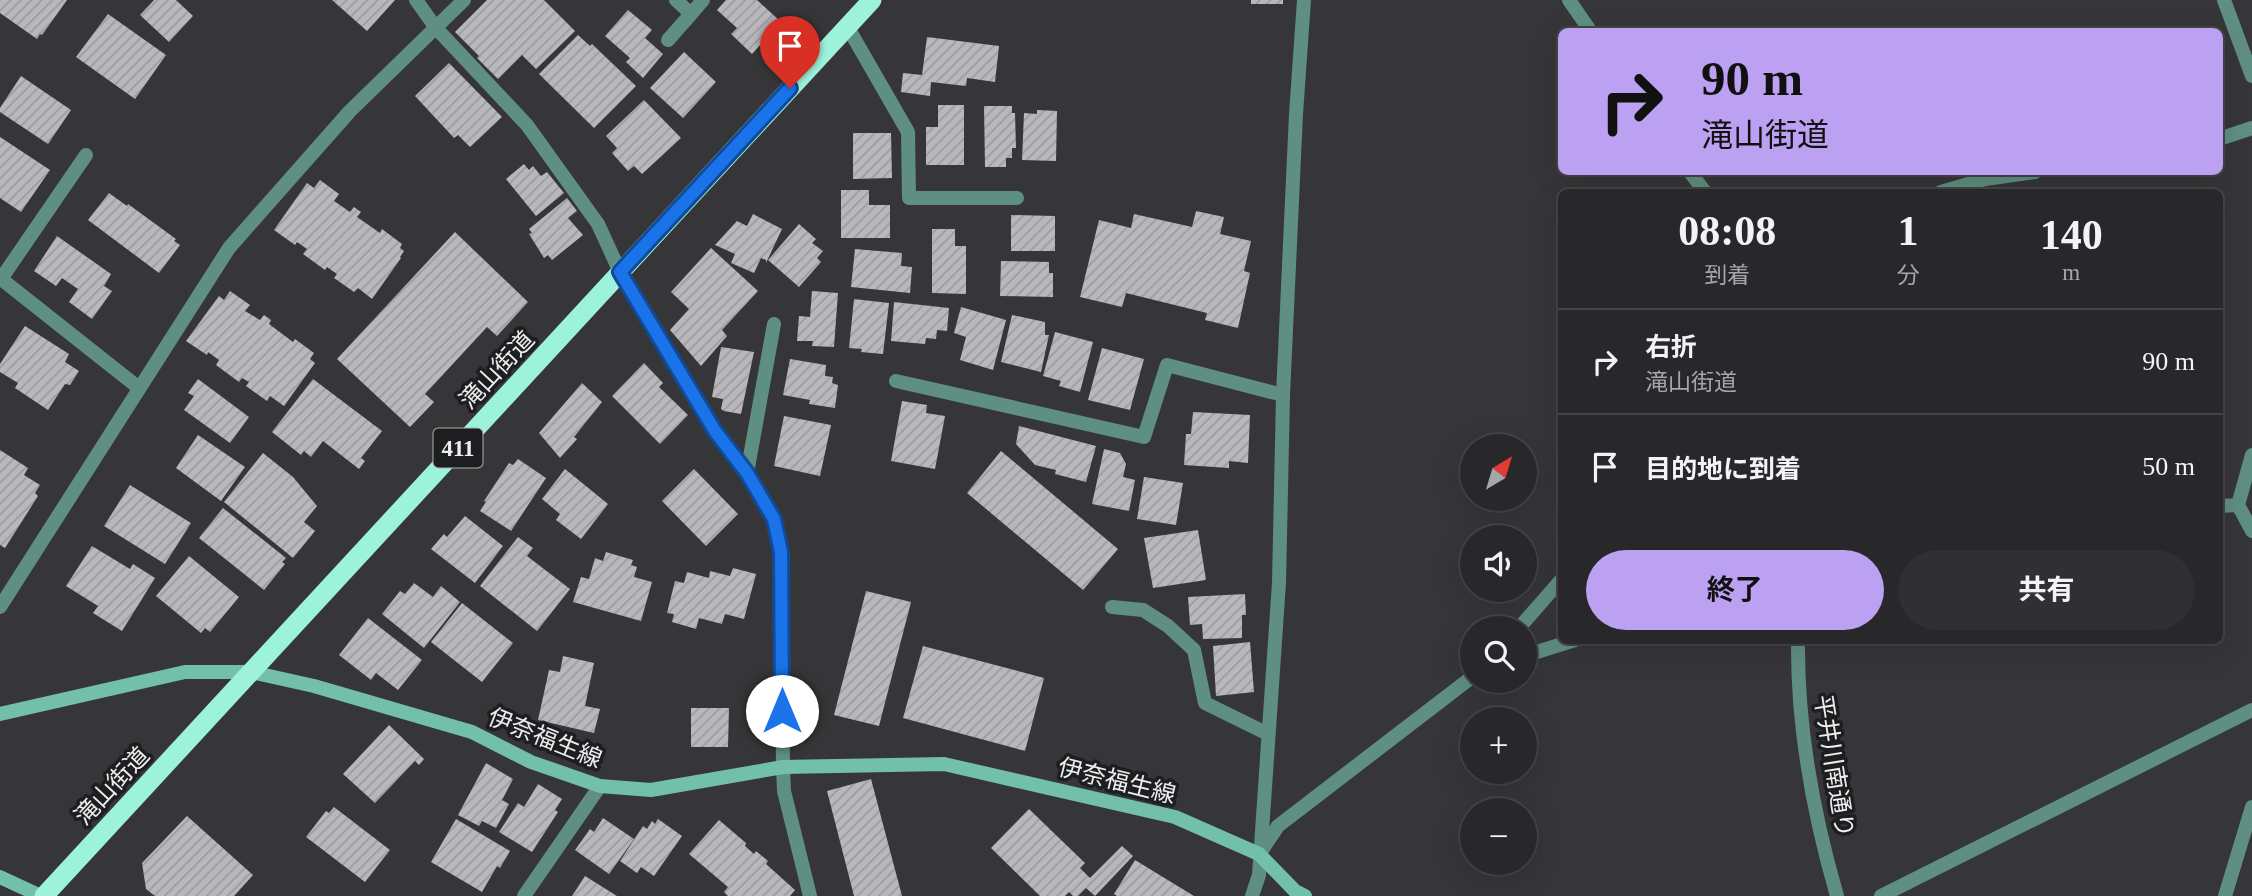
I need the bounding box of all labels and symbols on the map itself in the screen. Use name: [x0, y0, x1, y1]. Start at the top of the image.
pin: [760, 16, 820, 88]
street label: 滝山街道: [455, 326, 539, 414]
road number: 411: [434, 428, 482, 468]
north arrow: [1460, 434, 1536, 511]
position arrow: [745, 674, 819, 748]
street label: 平井川南通り: [1810, 693, 1858, 839]
street label: 伊奈福生線: [484, 703, 606, 773]
street label: 滝山街道: [70, 742, 154, 830]
street label: 伊奈福生線: [1056, 754, 1178, 808]

